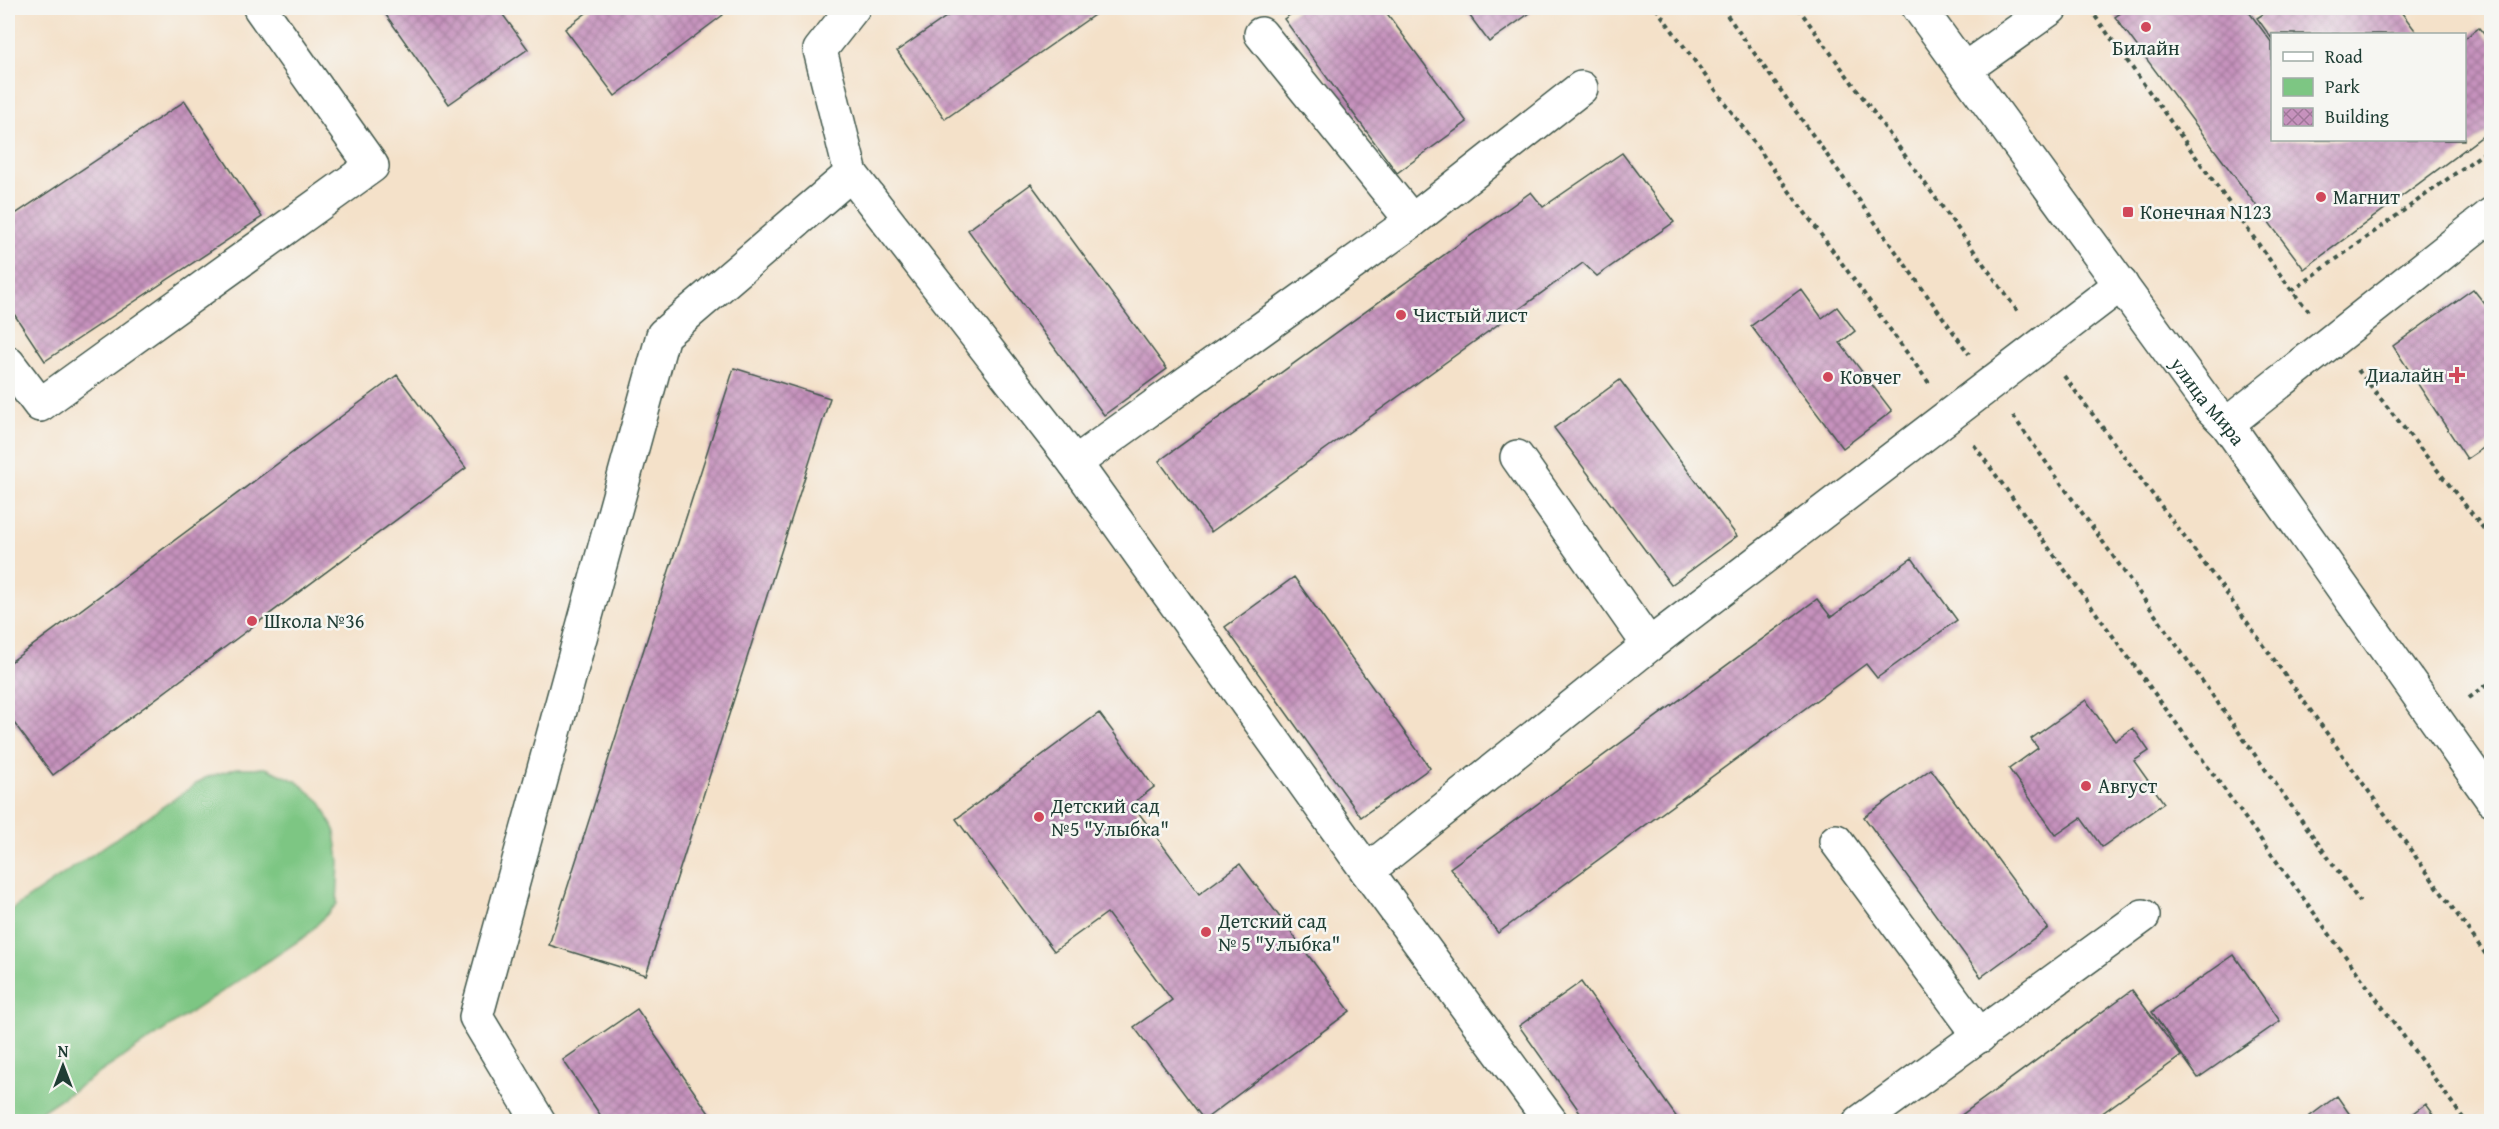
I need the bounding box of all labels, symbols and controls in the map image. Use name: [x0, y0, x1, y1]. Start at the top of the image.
marker: Билайн: [2139, 20, 2153, 34]
place label: Билайн: [2112, 33, 2180, 62]
legend: [2271, 33, 2466, 141]
text: Road: [2325, 43, 2363, 70]
text: Park: [2325, 73, 2361, 100]
text: Building: [2325, 103, 2389, 130]
place label: Магнит: [2333, 182, 2400, 211]
marker: Магнит: [2314, 190, 2328, 204]
place label: Конечная N123: [2140, 197, 2272, 226]
marker: Конечная N123: [2121, 205, 2135, 219]
place label: Чистый лист: [1413, 300, 1528, 329]
marker: Чистый лист: [1394, 308, 1408, 322]
street label: улица Мира: [2163, 350, 2253, 451]
place label: Диалайн: [2365, 360, 2444, 389]
place label: Ковчег: [1840, 362, 1901, 391]
marker: Диалайн: [2448, 366, 2466, 384]
marker: Ковчег: [1821, 370, 1835, 384]
place label: Школа №36: [264, 606, 364, 635]
marker: Школа №36: [245, 614, 259, 628]
place label: Август: [2098, 771, 2157, 800]
marker: Август: [2079, 779, 2093, 793]
place label: Детский сад №5 "Улыбка": [1050, 791, 1169, 843]
marker: Детский сад №5 "Улыбка": [1032, 810, 1046, 824]
place label: Детский сад № 5 "Улыбка": [1217, 906, 1340, 958]
marker: Детский сад № 5 "Улыбка": [1199, 925, 1213, 939]
north arrow: [33, 1036, 93, 1096]
text: N: [58, 1039, 69, 1063]

